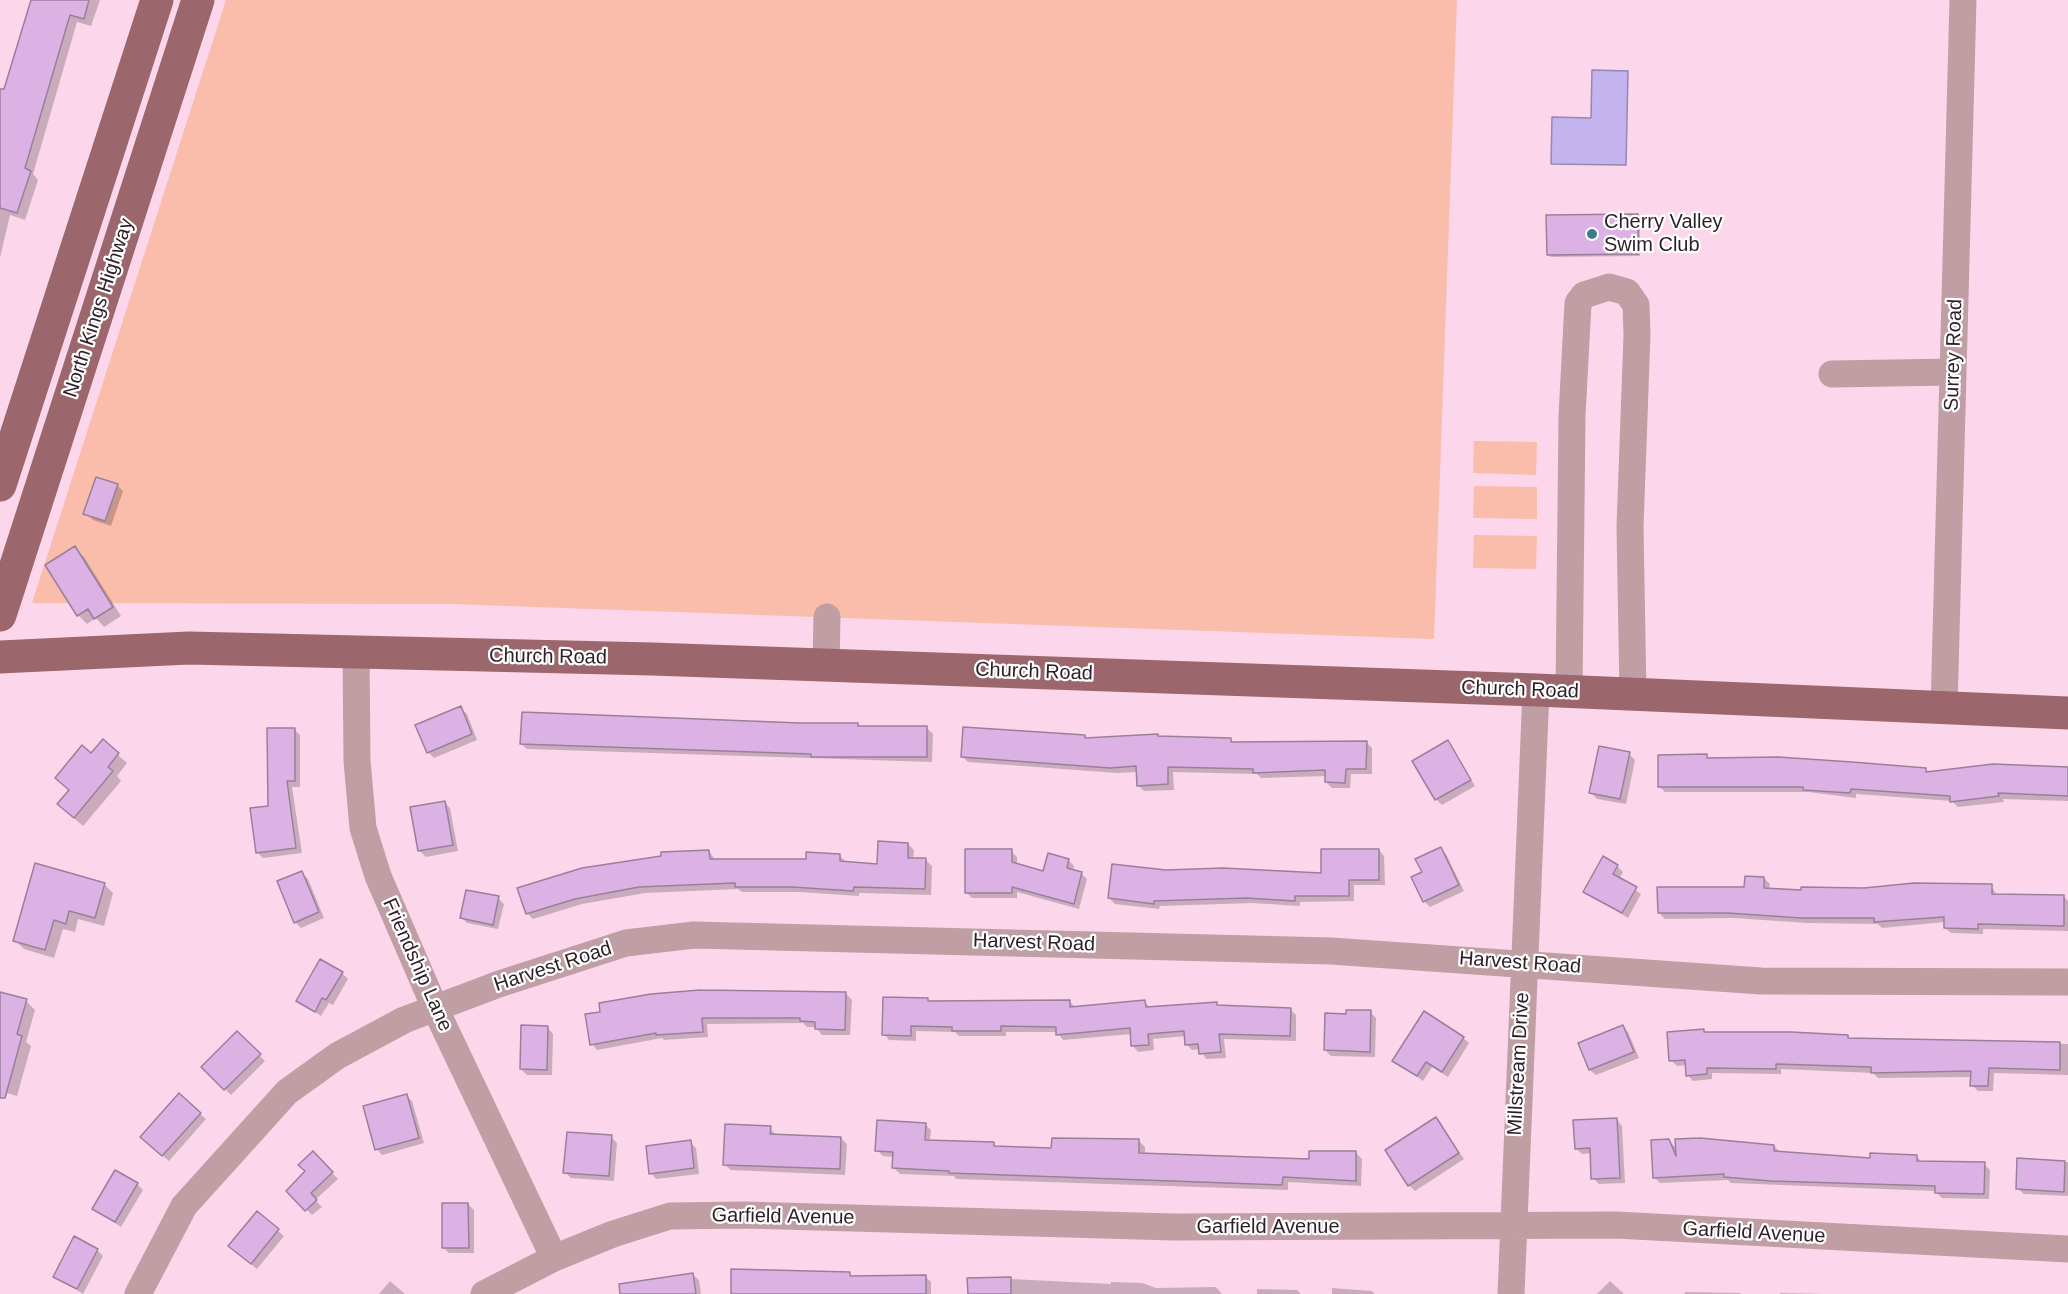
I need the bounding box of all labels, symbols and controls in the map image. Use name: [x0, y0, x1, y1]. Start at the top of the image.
place label: Cherry Valley Swim Club: [1604, 210, 1723, 257]
street label: North Kings Highway: [59, 215, 139, 401]
marker: Cherry Valley Swim Club: [1585, 227, 1599, 241]
street label: Surrey Road: [1940, 298, 1968, 412]
street label: Church Road: [489, 644, 607, 670]
street label: Church Road: [975, 658, 1093, 686]
street label: Church Road: [1461, 676, 1579, 704]
street label: Friendship Lane: [377, 895, 457, 1035]
street label: Harvest Road: [972, 929, 1096, 957]
street label: Harvest Road: [491, 937, 615, 997]
street label: Harvest Road: [1458, 947, 1582, 979]
street label: Millstream Drive: [1503, 992, 1535, 1136]
street label: Garfield Avenue: [711, 1204, 855, 1230]
street label: Garfield Avenue: [1196, 1215, 1340, 1239]
street label: Garfield Avenue: [1682, 1217, 1826, 1249]

